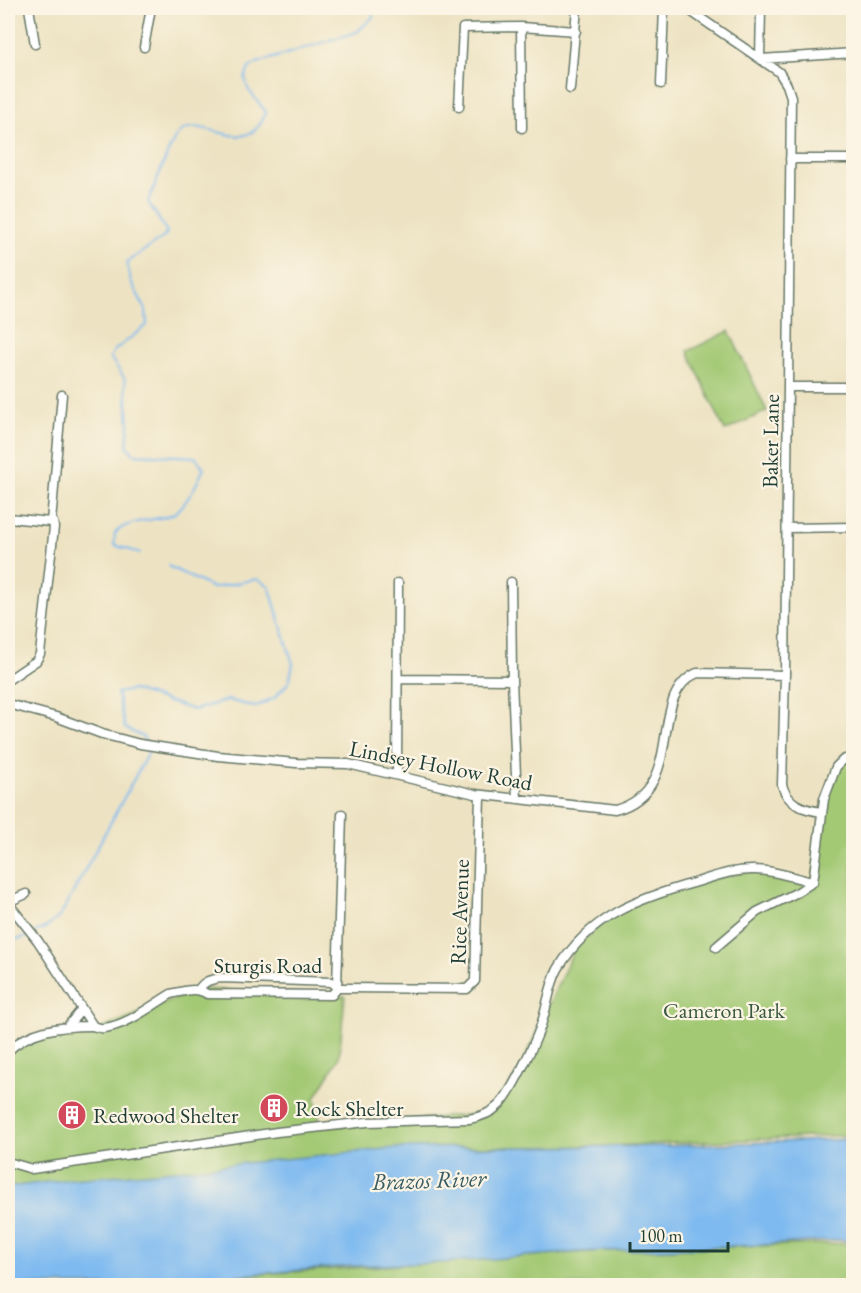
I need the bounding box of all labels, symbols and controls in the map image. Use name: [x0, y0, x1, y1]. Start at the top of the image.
street label: Baker Lane: [755, 393, 786, 488]
street label: Lindsey Hollow Road: [347, 734, 536, 798]
street label: Rice Avenue: [443, 858, 476, 965]
street label: Sturgis Road: [214, 951, 323, 980]
park label: Cameron Park: [663, 996, 786, 1025]
building icon: Rock Shelter: [258, 1092, 290, 1124]
place label: Rock Shelter: [295, 1094, 404, 1123]
building icon: Redwood Shelter: [56, 1099, 88, 1131]
place label: Redwood Shelter: [93, 1101, 239, 1130]
water label: Brazos River: [370, 1162, 488, 1197]
scale bar: [630, 1215, 728, 1253]
text: 100 m: [639, 1224, 683, 1247]

